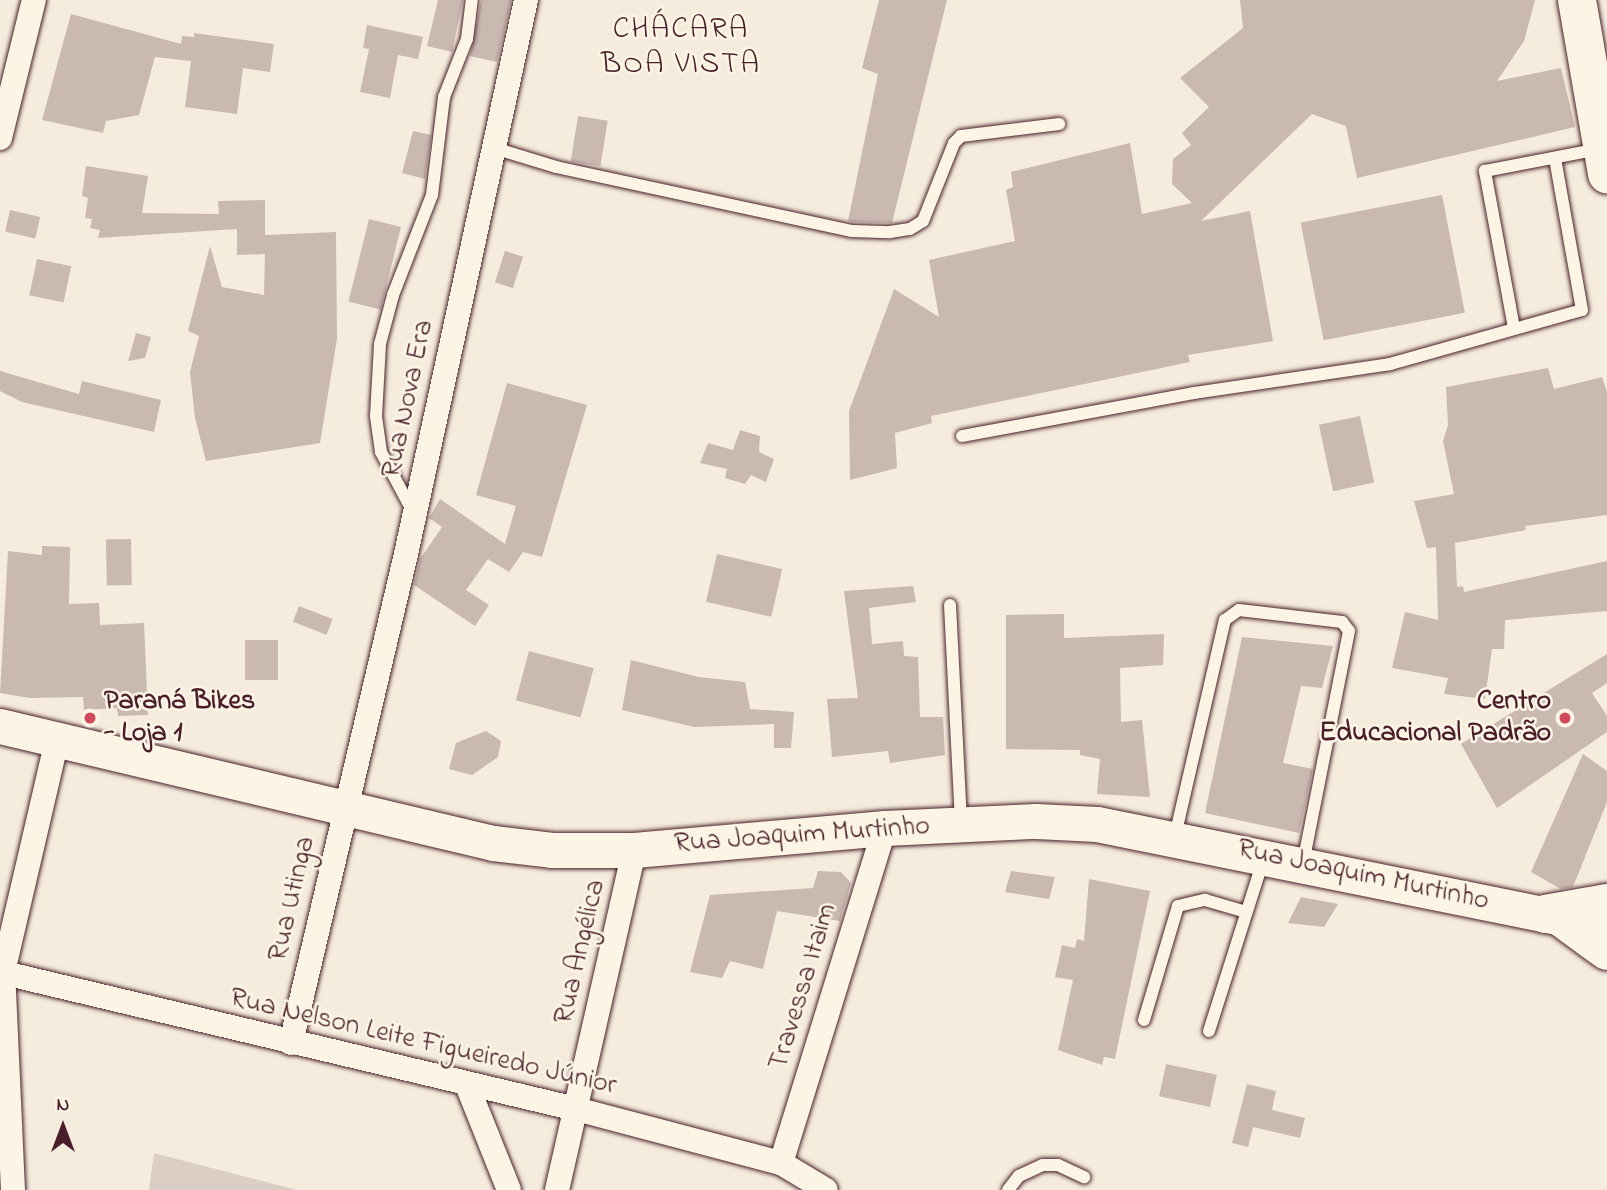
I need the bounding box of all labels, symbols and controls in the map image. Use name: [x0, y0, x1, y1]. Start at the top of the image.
district label: CHÁCARA BOA VISTA: [602, 12, 760, 82]
street label: Rua Nova Era: [376, 317, 442, 481]
place label: Paraná Bikes - Loja 1: [104, 685, 255, 751]
place label: Centro Educacional Padrão: [1319, 685, 1551, 751]
marker: Paraná Bikes - Loja 1: [82, 710, 98, 726]
marker: Centro Educacional Padrão: [1557, 710, 1573, 726]
street label: Rua Joaquim Murtinho: [673, 810, 931, 862]
street label: Rua Utinga: [262, 833, 324, 965]
street label: Rua Joaquim Murtinho: [1234, 833, 1492, 919]
street label: Rua Angélica: [548, 877, 614, 1027]
street label: Travessa Itaim: [763, 900, 845, 1074]
street label: Rua Nelson Leite Figueiredo Júnior: [226, 982, 620, 1104]
north arrow: [28, 1092, 98, 1162]
text: N: [57, 1092, 69, 1119]

